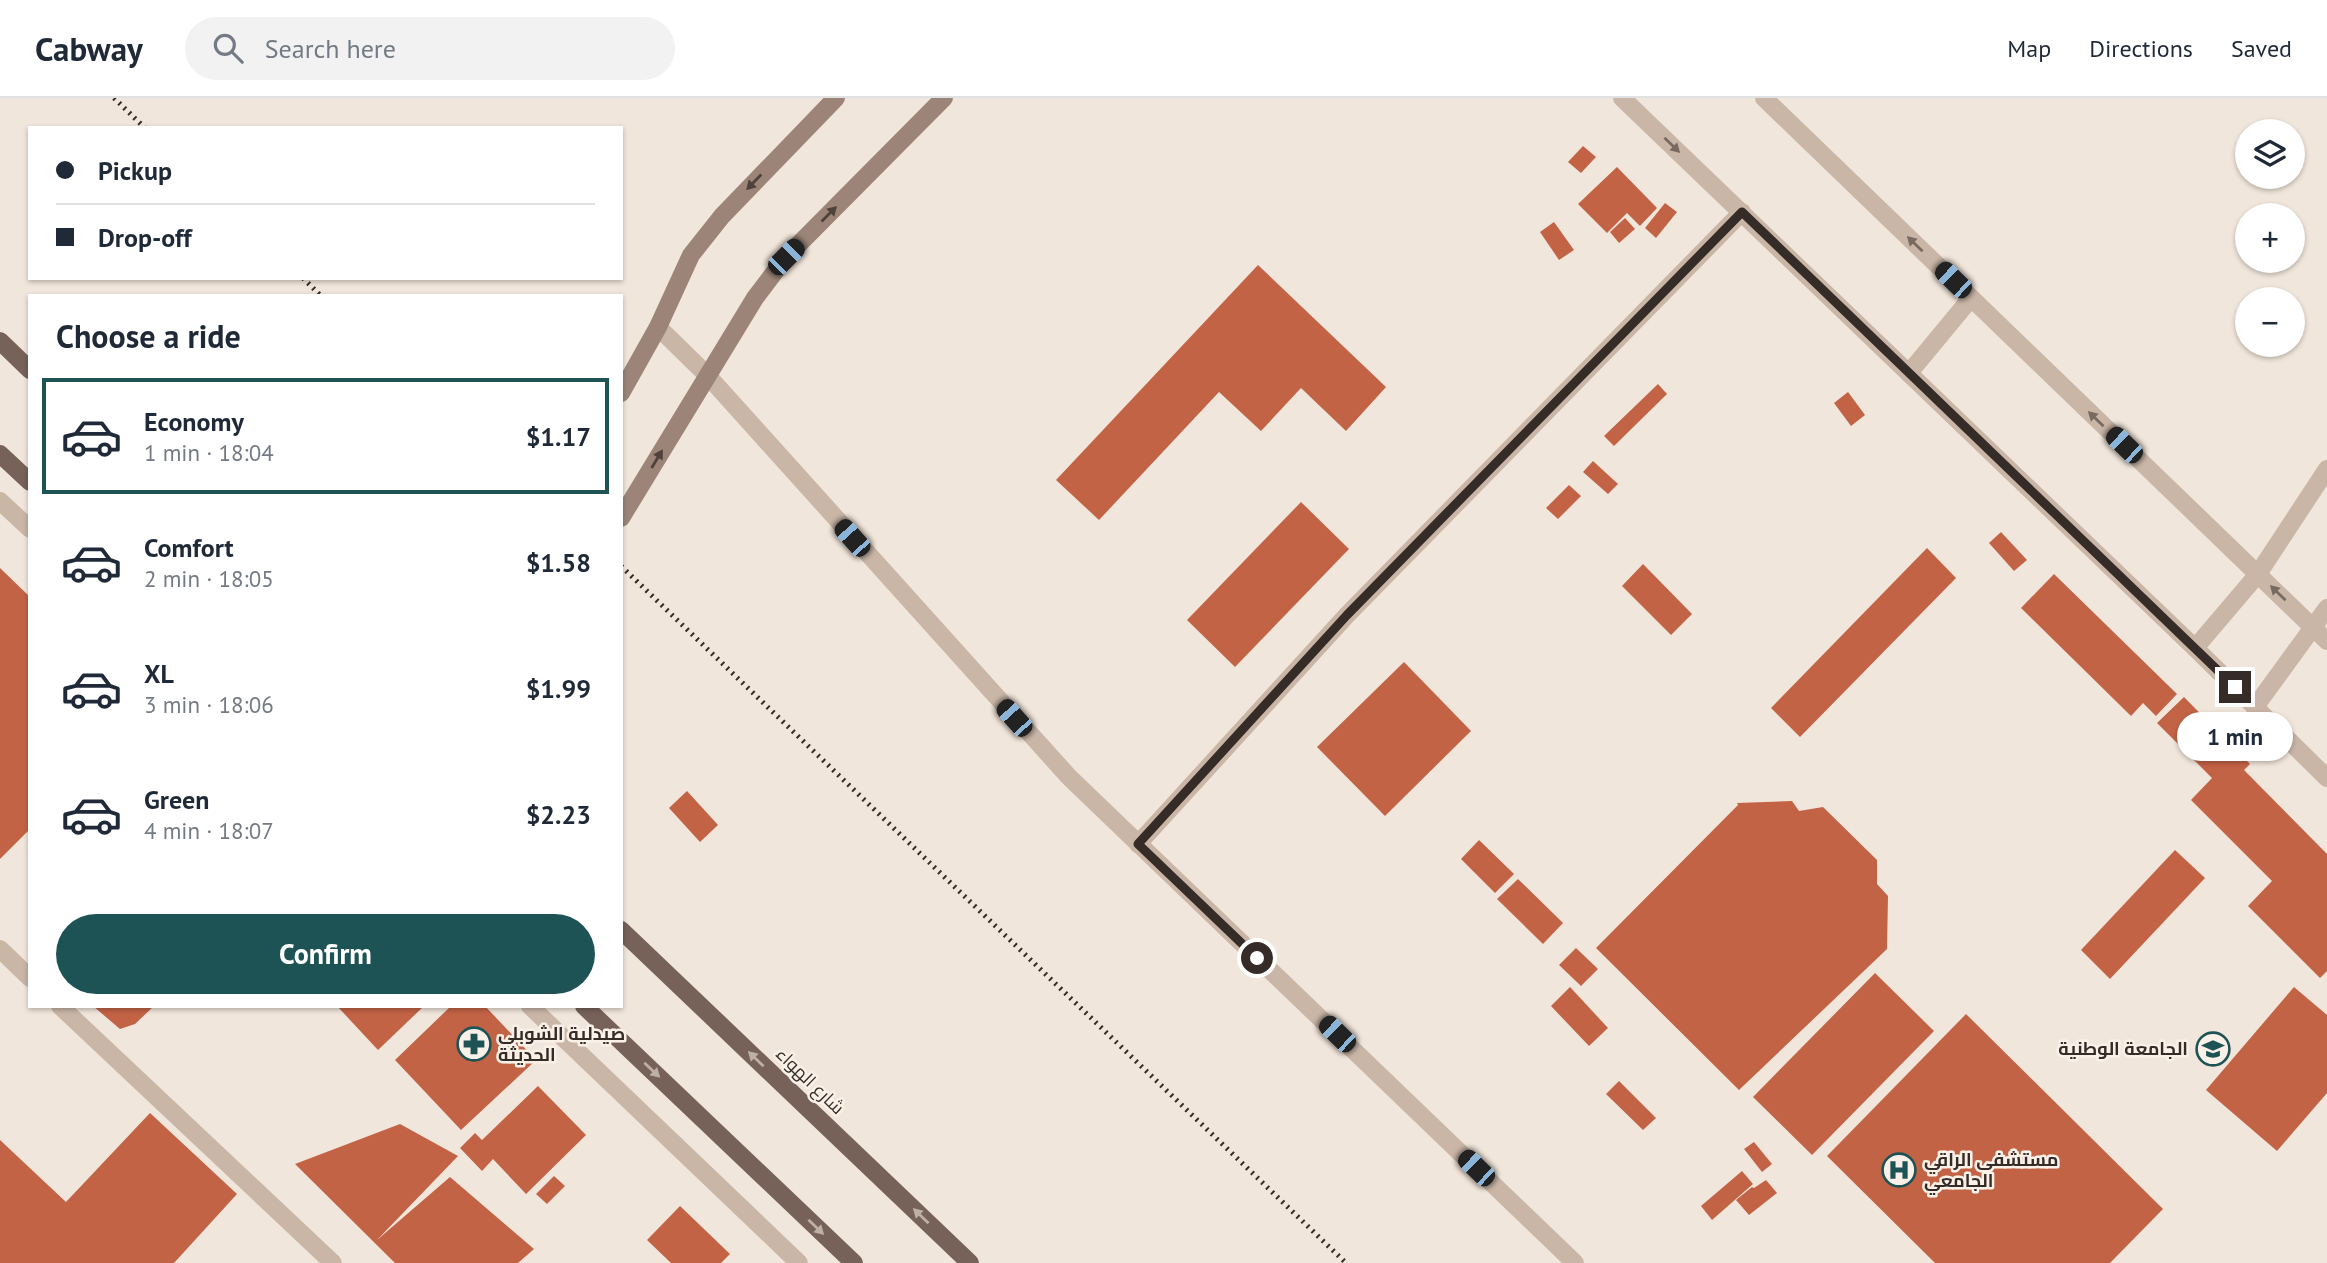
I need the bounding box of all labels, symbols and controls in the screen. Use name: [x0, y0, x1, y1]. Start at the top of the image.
search box: [185, 17, 675, 80]
text: Cabway: [35, 27, 143, 70]
icon: search: [209, 29, 247, 67]
text: Search here: [265, 32, 396, 65]
text: Map: [2007, 33, 2051, 64]
text: Directions: [2089, 33, 2193, 64]
text: Saved: [2231, 33, 2292, 64]
map controls: [2235, 119, 2305, 357]
button: layers: [2235, 119, 2305, 189]
one-way arrow: [1663, 137, 1680, 153]
text: Pickup: [98, 154, 172, 187]
one-way arrow: [747, 173, 763, 190]
button: +: [2235, 203, 2305, 273]
one-way arrow: [820, 206, 836, 223]
text: Drop-off: [98, 221, 192, 254]
car: [764, 235, 809, 279]
one-way arrow: [1907, 236, 1924, 252]
car: [1931, 258, 1976, 302]
button: −: [2235, 287, 2305, 357]
text: Choose a ride: [56, 315, 241, 357]
icon: car: [60, 405, 123, 468]
text: Economy: [144, 405, 244, 438]
one-way arrow: [2088, 410, 2105, 427]
text: $1.17: [526, 420, 591, 453]
car: [2102, 423, 2147, 467]
text: 1 min · 18:04: [144, 438, 274, 467]
one-way arrow: [650, 450, 663, 469]
car: [831, 515, 874, 561]
icon: car: [60, 531, 123, 594]
text: Comfort: [144, 531, 234, 564]
text: $1.58: [526, 546, 591, 579]
text: 2 min · 18:05: [144, 564, 274, 593]
one-way arrow: [2270, 586, 2287, 602]
icon: car: [60, 657, 123, 720]
text: XL: [144, 657, 174, 690]
route end: [2219, 671, 2251, 703]
text: $1.99: [526, 672, 591, 705]
text: 3 min · 18:06: [144, 690, 274, 719]
car: [993, 695, 1036, 741]
callout: 1 min: [2177, 712, 2293, 760]
text: 1 min: [2207, 722, 2263, 751]
icon: car: [60, 783, 123, 846]
text: Green: [144, 783, 209, 816]
text: $2.23: [526, 798, 591, 831]
text: 4 min · 18:07: [144, 816, 274, 845]
button: Confirm: [56, 914, 595, 994]
route start: [1241, 942, 1273, 974]
car: [1315, 1012, 1360, 1056]
place label: صيدلية الشوبلي الحديثة: [498, 1022, 625, 1066]
pharmacy icon: صيدلية الشوبلي الحديثة: [455, 1025, 493, 1063]
school or university icon: الجامعة الوطنية: [2194, 1030, 2232, 1068]
place label: الجامعة الوطنية: [2058, 1037, 2188, 1060]
street label: شارع الهواء: [771, 1042, 849, 1120]
one-way arrow: [748, 1051, 765, 1067]
one-way arrow: [643, 1061, 660, 1077]
car: [1454, 1146, 1499, 1190]
place label: مستشفى الراقي الجامعي: [1924, 1148, 2058, 1196]
hospital icon: مستشفى الراقي الجامعي: [1880, 1151, 1918, 1189]
one-way arrow: [913, 1208, 930, 1224]
one-way arrow: [807, 1218, 824, 1234]

